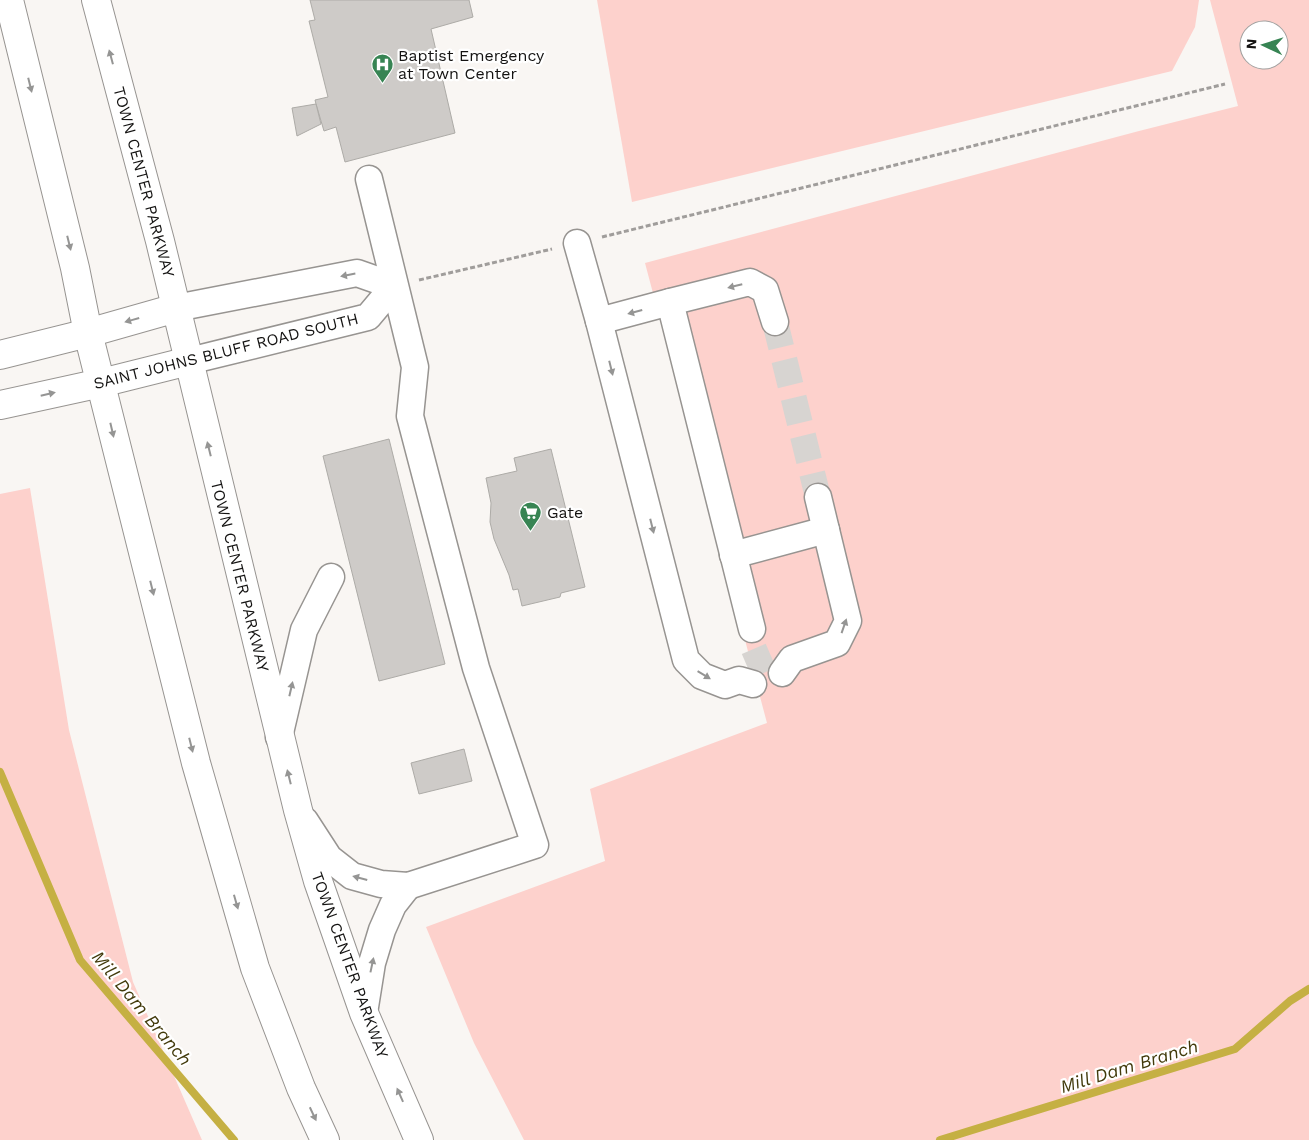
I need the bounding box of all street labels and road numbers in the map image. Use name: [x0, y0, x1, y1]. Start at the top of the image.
street label: TOWN CENTER PARKWAY: [109, 85, 179, 279]
street label: SAINT JOHNS BLUFF ROAD SOUTH: [92, 309, 360, 393]
street label: TOWN CENTER PARKWAY: [207, 478, 273, 674]
street label: TOWN CENTER PARKWAY: [307, 869, 393, 1061]

